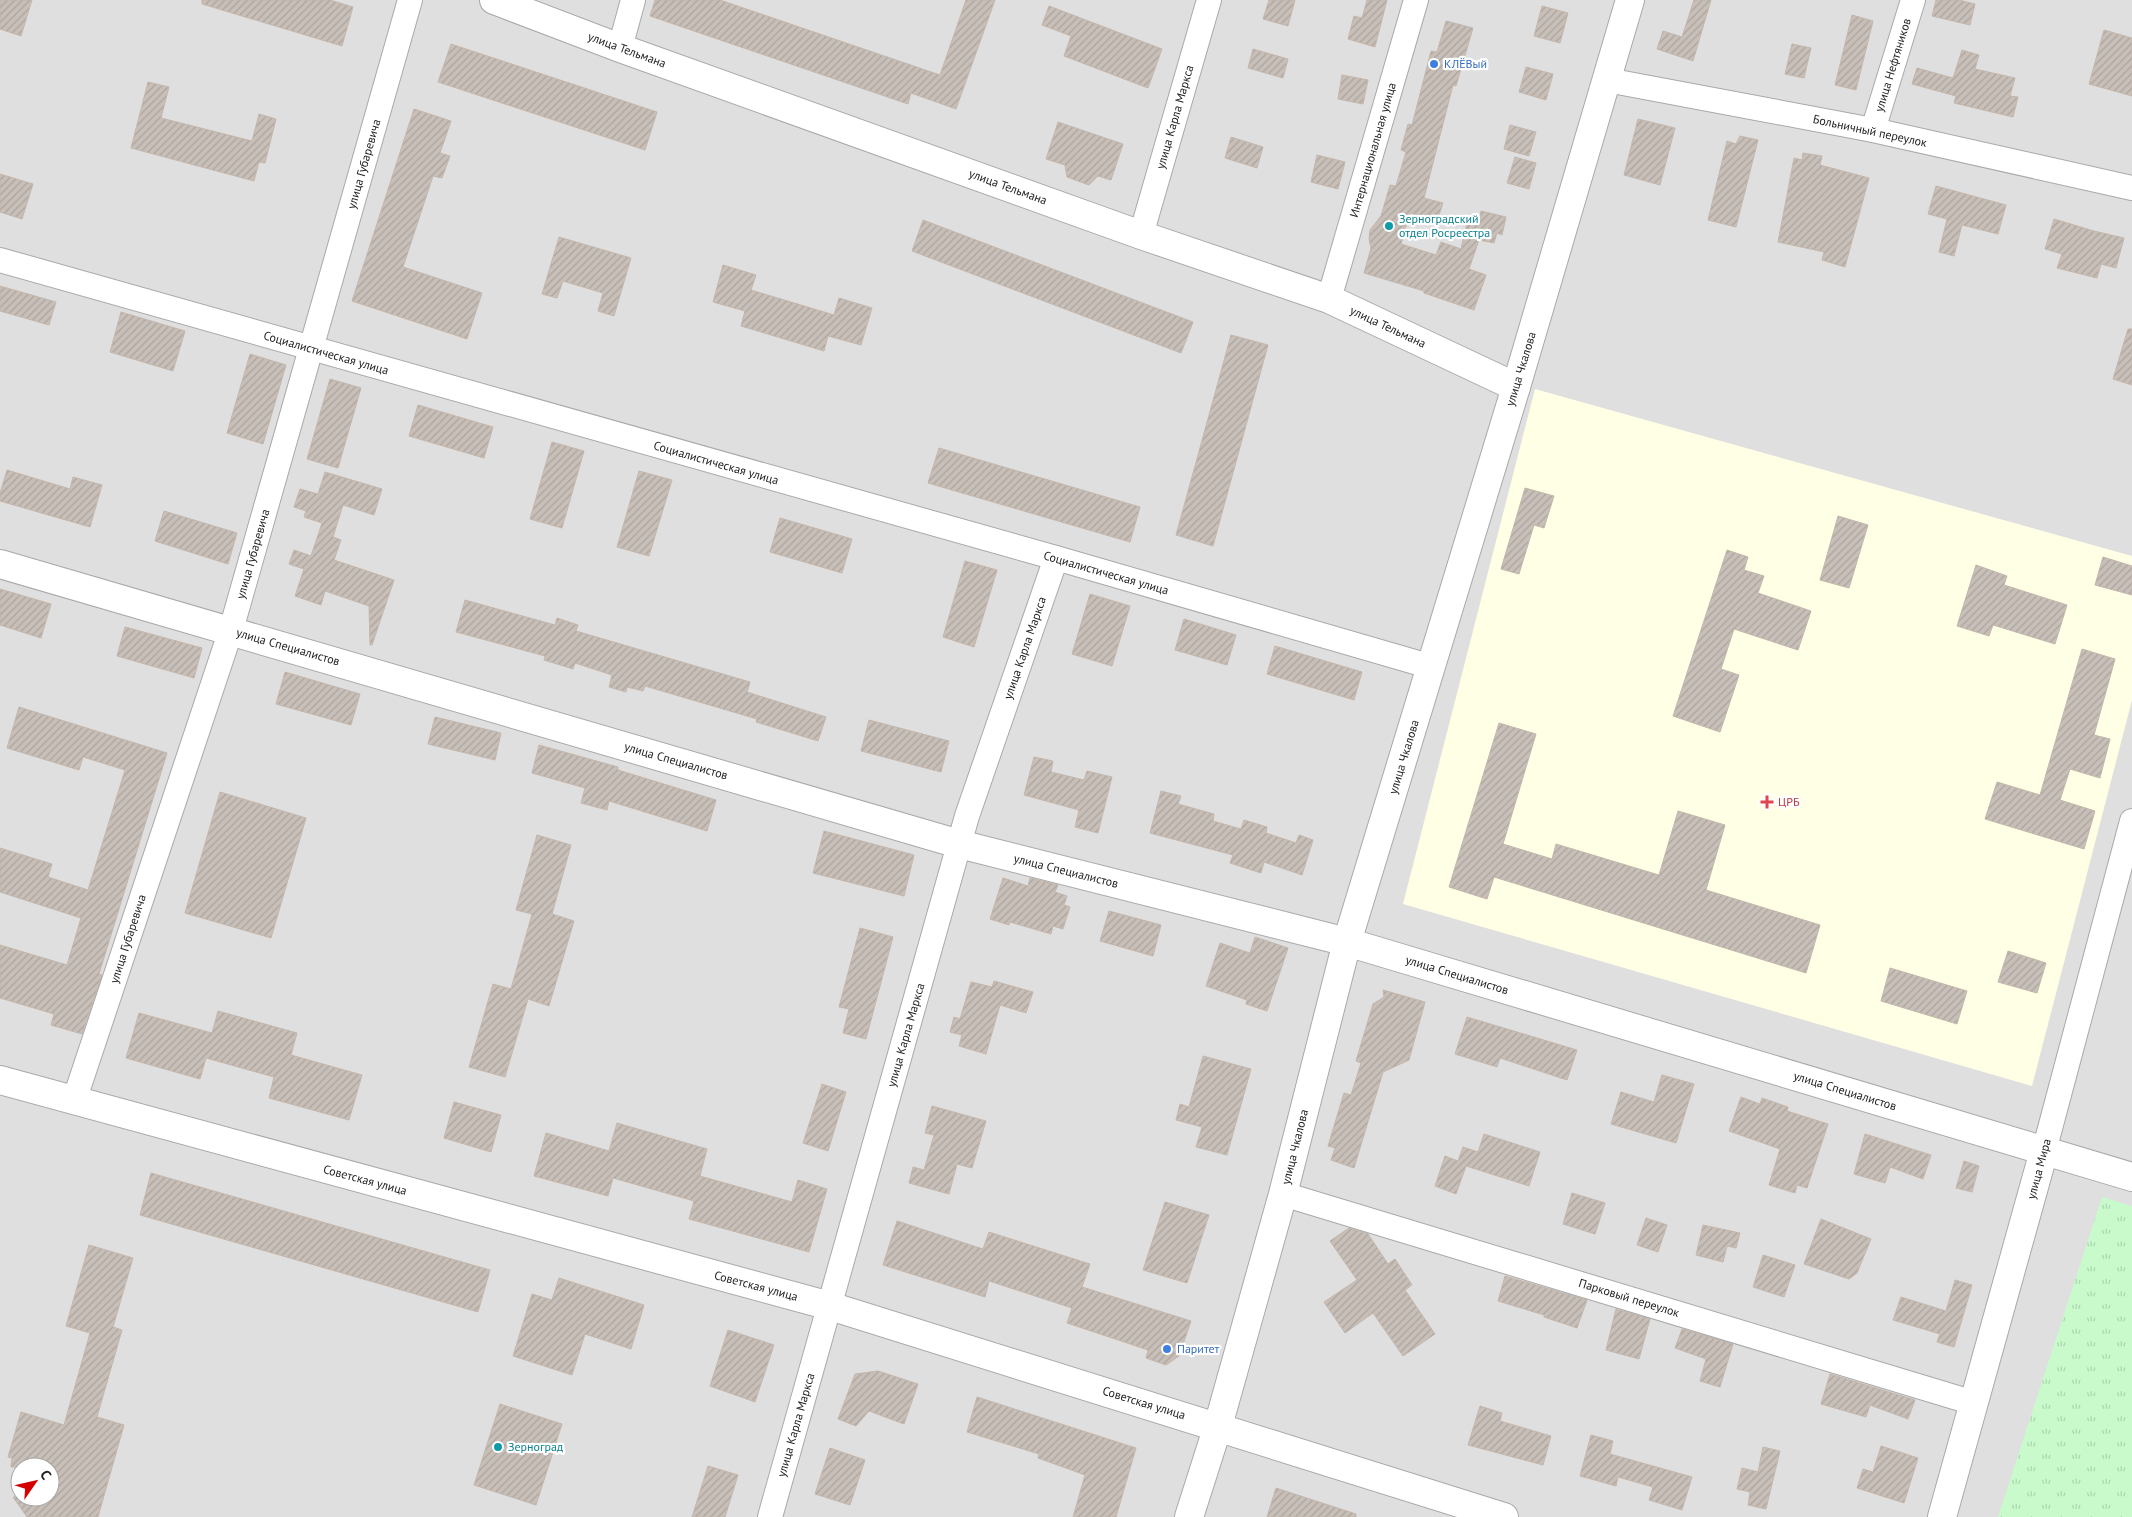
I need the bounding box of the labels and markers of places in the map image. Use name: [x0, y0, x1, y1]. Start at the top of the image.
place label: КЛЁВый: [1444, 56, 1487, 71]
marker: КЛЁВый: [1428, 58, 1440, 70]
place label: Зерноградский отдел Росреестра: [1399, 211, 1490, 240]
marker: Зерноградский отдел Росреестра: [1383, 220, 1395, 232]
place label: ЦРБ: [1778, 794, 1800, 809]
marker: ЦРБ: [1760, 795, 1774, 809]
place label: Паритет: [1177, 1341, 1220, 1356]
marker: Паритет: [1161, 1343, 1173, 1355]
place label: Зерноград: [508, 1439, 564, 1454]
marker: Зерноград: [492, 1441, 504, 1453]

